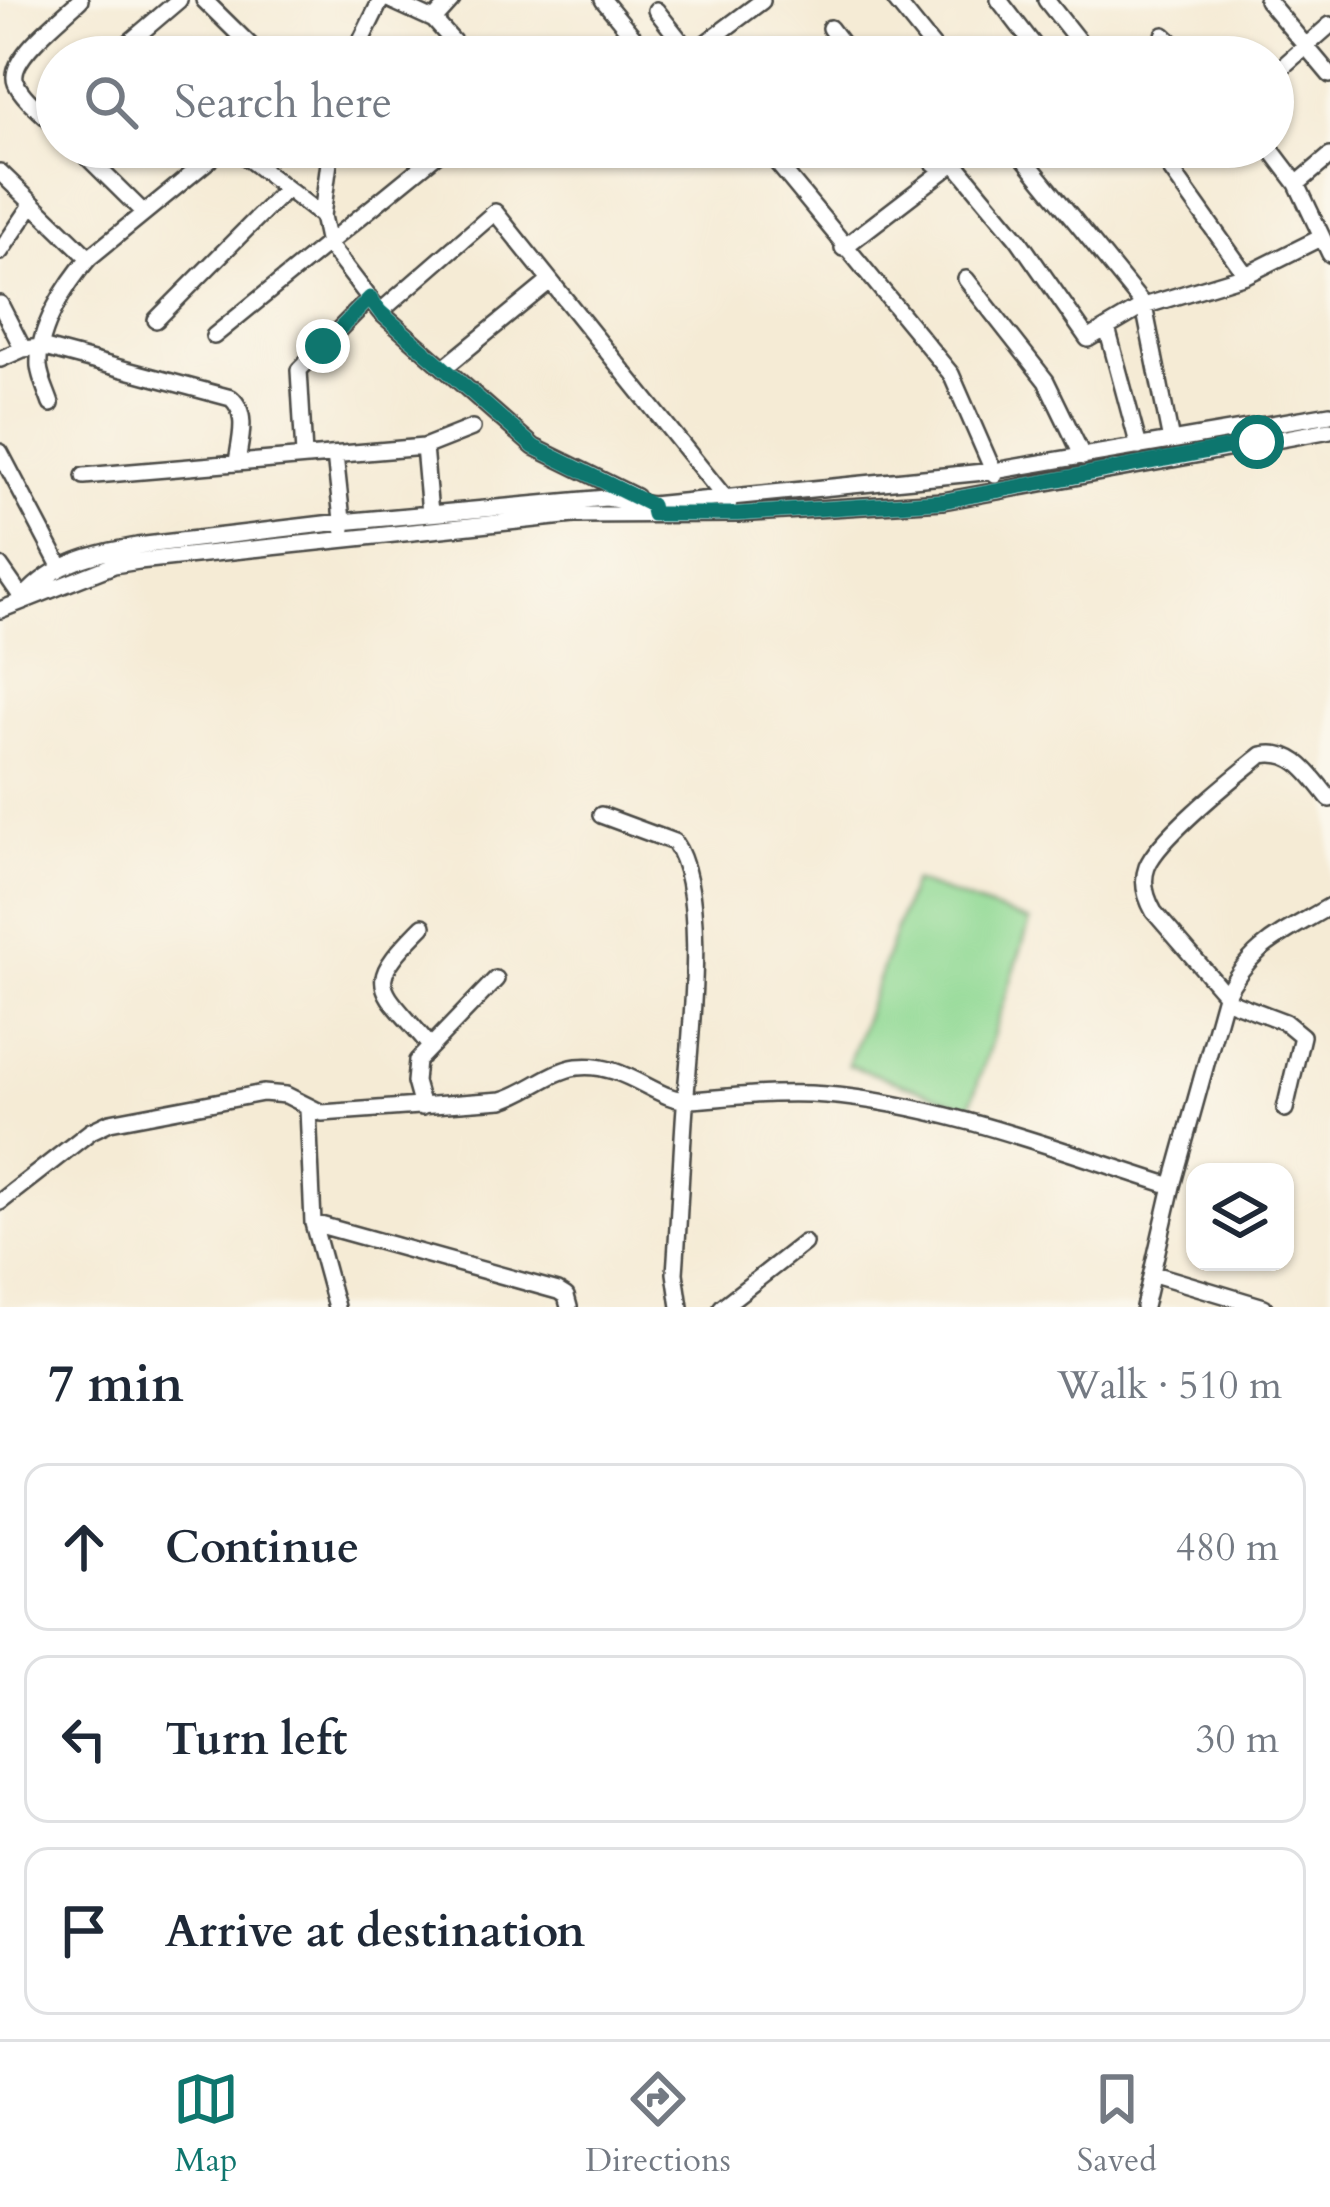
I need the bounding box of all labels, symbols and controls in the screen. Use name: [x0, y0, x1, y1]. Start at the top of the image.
search box: [36, 36, 1294, 168]
icon: search: [78, 69, 144, 135]
text: Search here: [174, 72, 392, 133]
route end: [296, 319, 350, 373]
route start: [1230, 415, 1284, 469]
map controls: [1186, 1163, 1294, 1271]
button: layers: [1186, 1163, 1294, 1271]
text: 7 min: [48, 1350, 184, 1420]
text: Walk · 510 m: [1057, 1359, 1282, 1412]
icon: ahead: [51, 1514, 117, 1580]
text: Continue: [165, 1517, 359, 1578]
text: 480 m: [1176, 1521, 1279, 1574]
icon: left: [51, 1706, 117, 1772]
text: Turn left: [165, 1709, 347, 1770]
text: 30 m: [1196, 1713, 1279, 1766]
icon: arrive: [51, 1898, 117, 1964]
text: Arrive at destination: [165, 1901, 585, 1962]
tab: Map: [173, 2066, 239, 2183]
tab: Directions: [585, 2066, 731, 2183]
tab: Saved: [1077, 2066, 1157, 2183]

